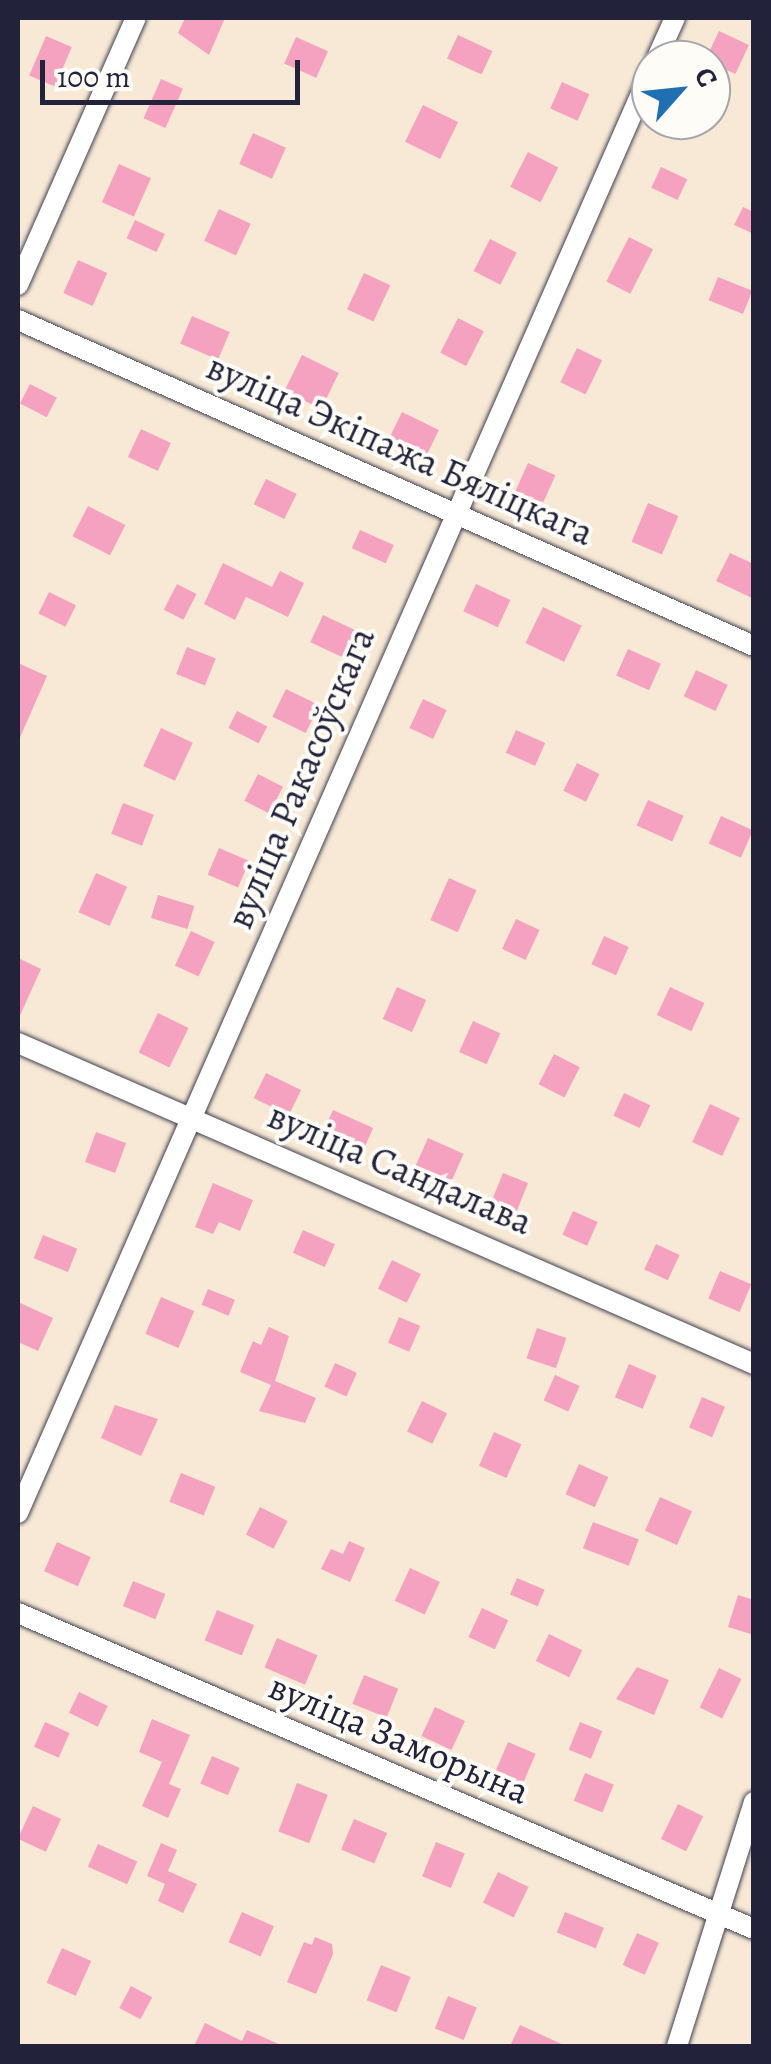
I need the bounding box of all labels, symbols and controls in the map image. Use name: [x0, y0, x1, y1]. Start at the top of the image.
scale bar: [45, 40, 305, 102]
north arrow: [631, 40, 731, 140]
text: 100 m: [57, 57, 130, 97]
text: С: [685, 61, 727, 94]
street label: вуліца Экіпажа Бяліцкага: [200, 344, 600, 556]
street label: вуліца Ракасоўскага: [217, 621, 385, 935]
street label: вуліца Сандалава: [261, 1093, 539, 1245]
street label: вуліца Заморына: [262, 1664, 536, 1814]

